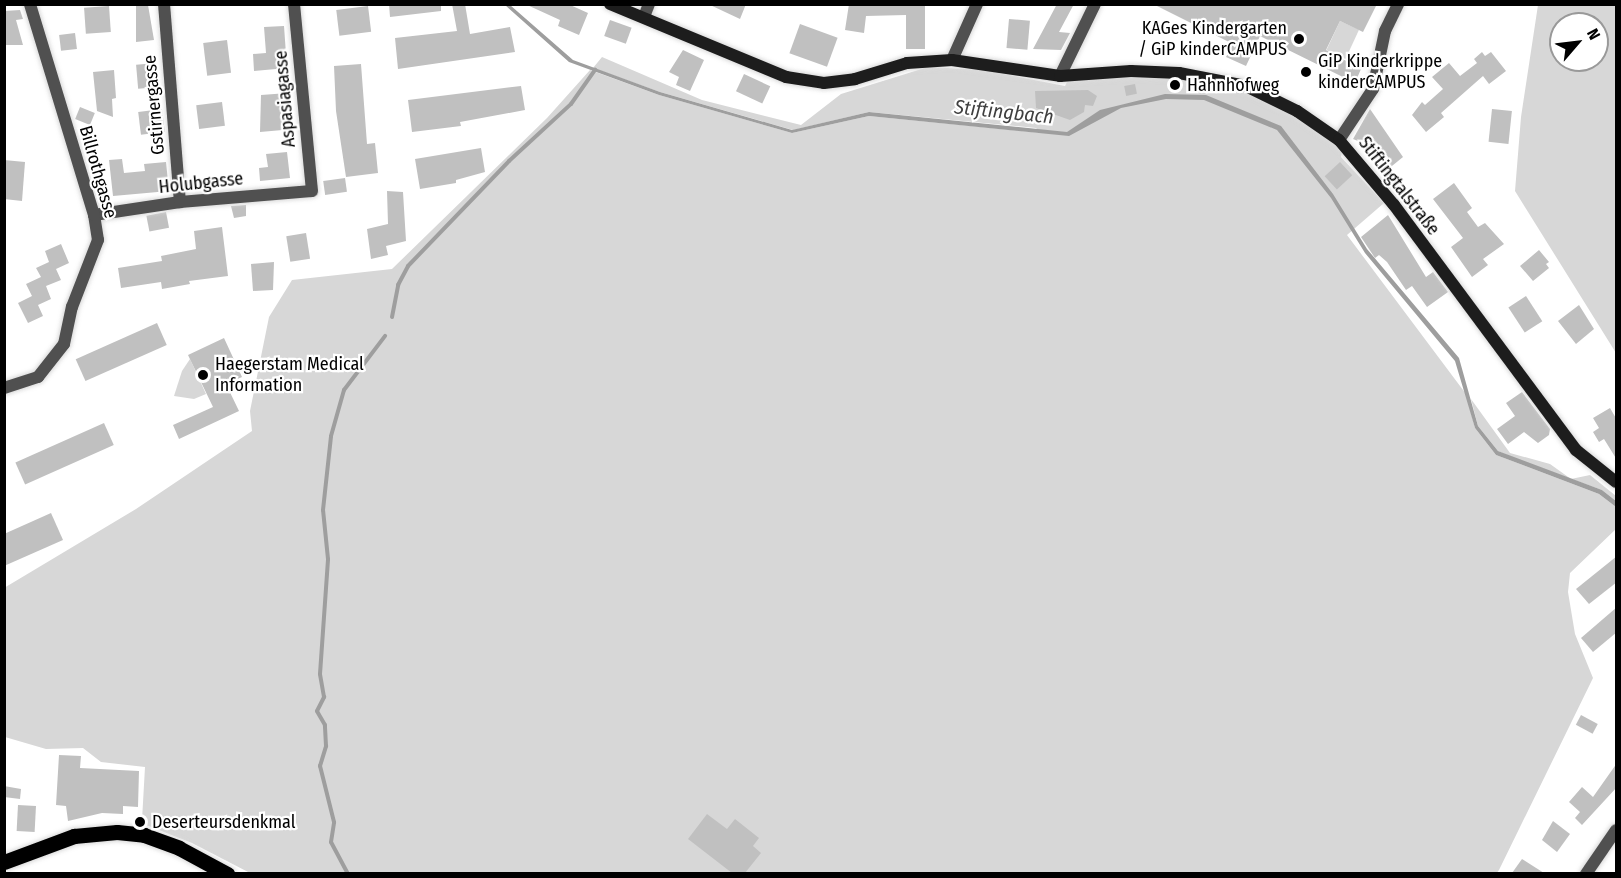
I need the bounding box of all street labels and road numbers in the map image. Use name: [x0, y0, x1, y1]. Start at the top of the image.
street label: Aspasiagasse: [270, 50, 300, 148]
street label: Gstirnergasse: [139, 54, 169, 156]
street label: Billrothgasse: [74, 123, 122, 221]
street label: Stiftingtalstraße: [1354, 132, 1444, 240]
street label: Holubgasse: [158, 168, 244, 198]

